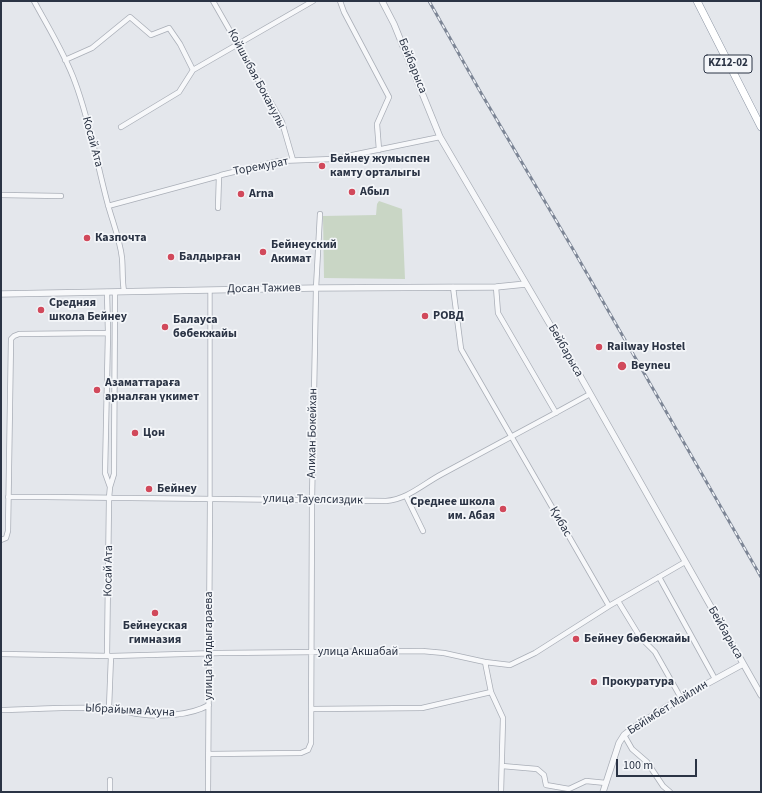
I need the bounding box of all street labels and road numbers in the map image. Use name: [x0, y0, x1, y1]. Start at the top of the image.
street label: Койшыбая Боканулы: [224, 27, 288, 131]
street label: Бейбарыса: [394, 36, 430, 96]
road number: KZ12-02: [704, 55, 752, 73]
street label: Косай Ата: [78, 115, 106, 169]
street label: Торемурат: [232, 155, 290, 179]
street label: Досан Тажиев: [227, 281, 301, 297]
street label: Бейбарыса: [544, 322, 586, 380]
street label: Алихан Бокейхан: [305, 388, 321, 478]
street label: улица Тауелсиздик: [263, 492, 363, 508]
street label: Қибас: [546, 504, 574, 540]
street label: Косай Ата: [101, 545, 117, 597]
street label: улица Калдыгараева: [202, 592, 216, 700]
street label: Бейбарыса: [704, 604, 746, 662]
street label: улица Акшабай: [318, 645, 398, 659]
street label: Бейімбет Майлин: [625, 678, 711, 738]
street label: Ыбрайыма Ахуна: [85, 701, 175, 721]

